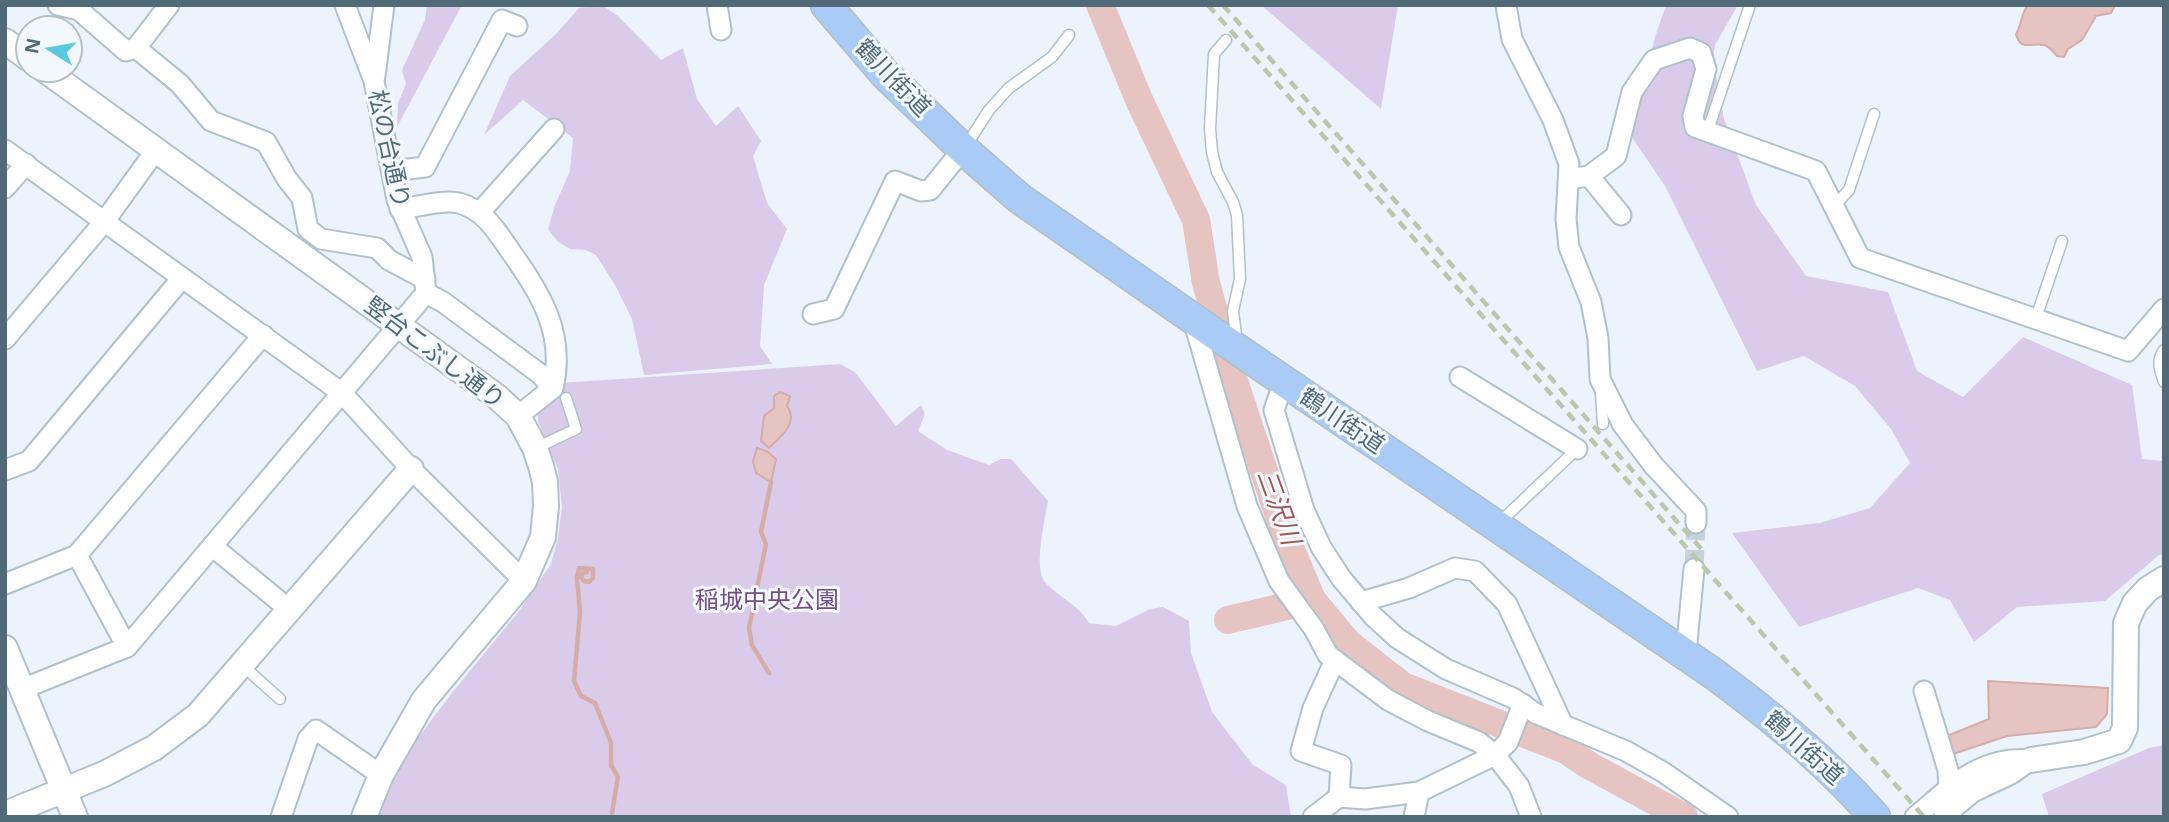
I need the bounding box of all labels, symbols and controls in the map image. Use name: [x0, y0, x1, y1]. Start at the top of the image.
north arrow: [14, 14, 84, 84]
street label: 鶴川街道: [849, 31, 939, 123]
text: N: [18, 36, 47, 56]
street label: 松の台通り: [362, 87, 419, 211]
street label: 竪台こぶし通り: [359, 288, 513, 416]
street label: 鶴川街道: [1294, 379, 1392, 460]
water label: 三沢川: [1250, 464, 1311, 552]
park label: 稲城中央公園: [695, 582, 839, 615]
street label: 鶴川街道: [1758, 703, 1852, 791]

